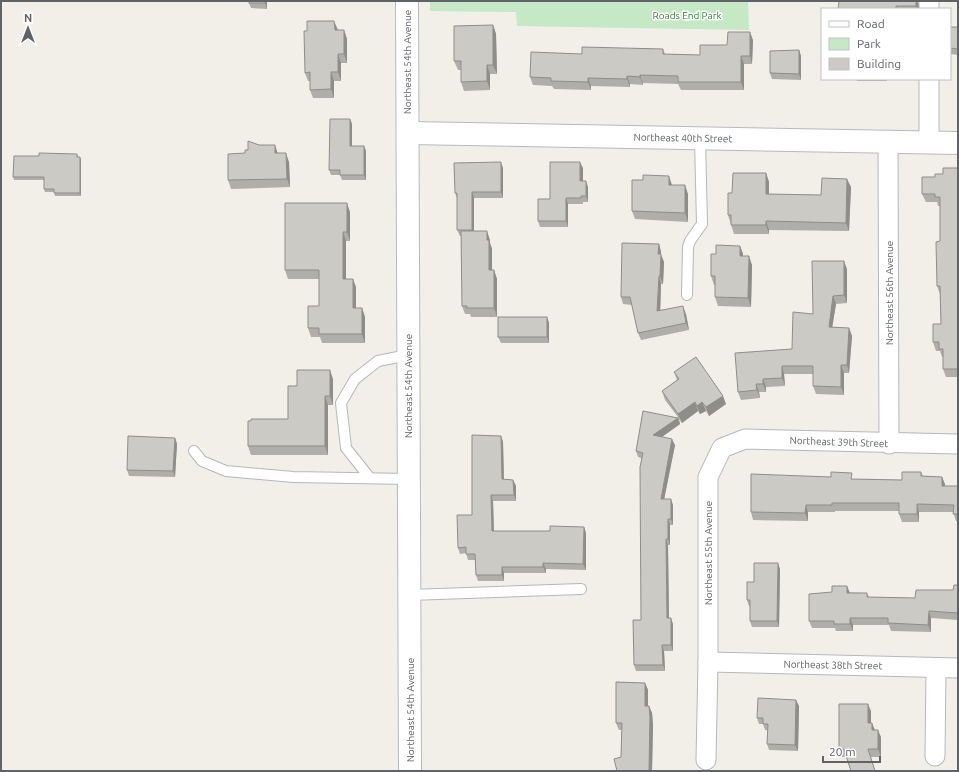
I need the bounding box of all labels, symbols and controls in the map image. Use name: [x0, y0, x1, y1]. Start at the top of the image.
north arrow: [8, 8, 48, 48]
legend: [821, 8, 951, 80]
street label: Northeast 54th Avenue: [402, 10, 413, 114]
park label: Roads End Park: [652, 10, 722, 21]
text: N: [24, 12, 32, 24]
text: Road: [857, 17, 885, 30]
text: Park: [857, 37, 881, 50]
text: Building: [857, 57, 901, 70]
street label: Northeast 40th Street: [634, 132, 733, 144]
street label: Northeast 56th Avenue: [884, 241, 895, 345]
street label: Northeast 54th Avenue: [403, 334, 414, 438]
street label: Northeast 39th Street: [789, 435, 889, 449]
street label: Northeast 55th Avenue: [703, 501, 714, 605]
street label: Northeast 54th Avenue: [405, 658, 416, 762]
street label: Northeast 38th Street: [784, 659, 883, 671]
scale bar: [823, 738, 880, 764]
text: 20 m: [829, 745, 856, 758]

